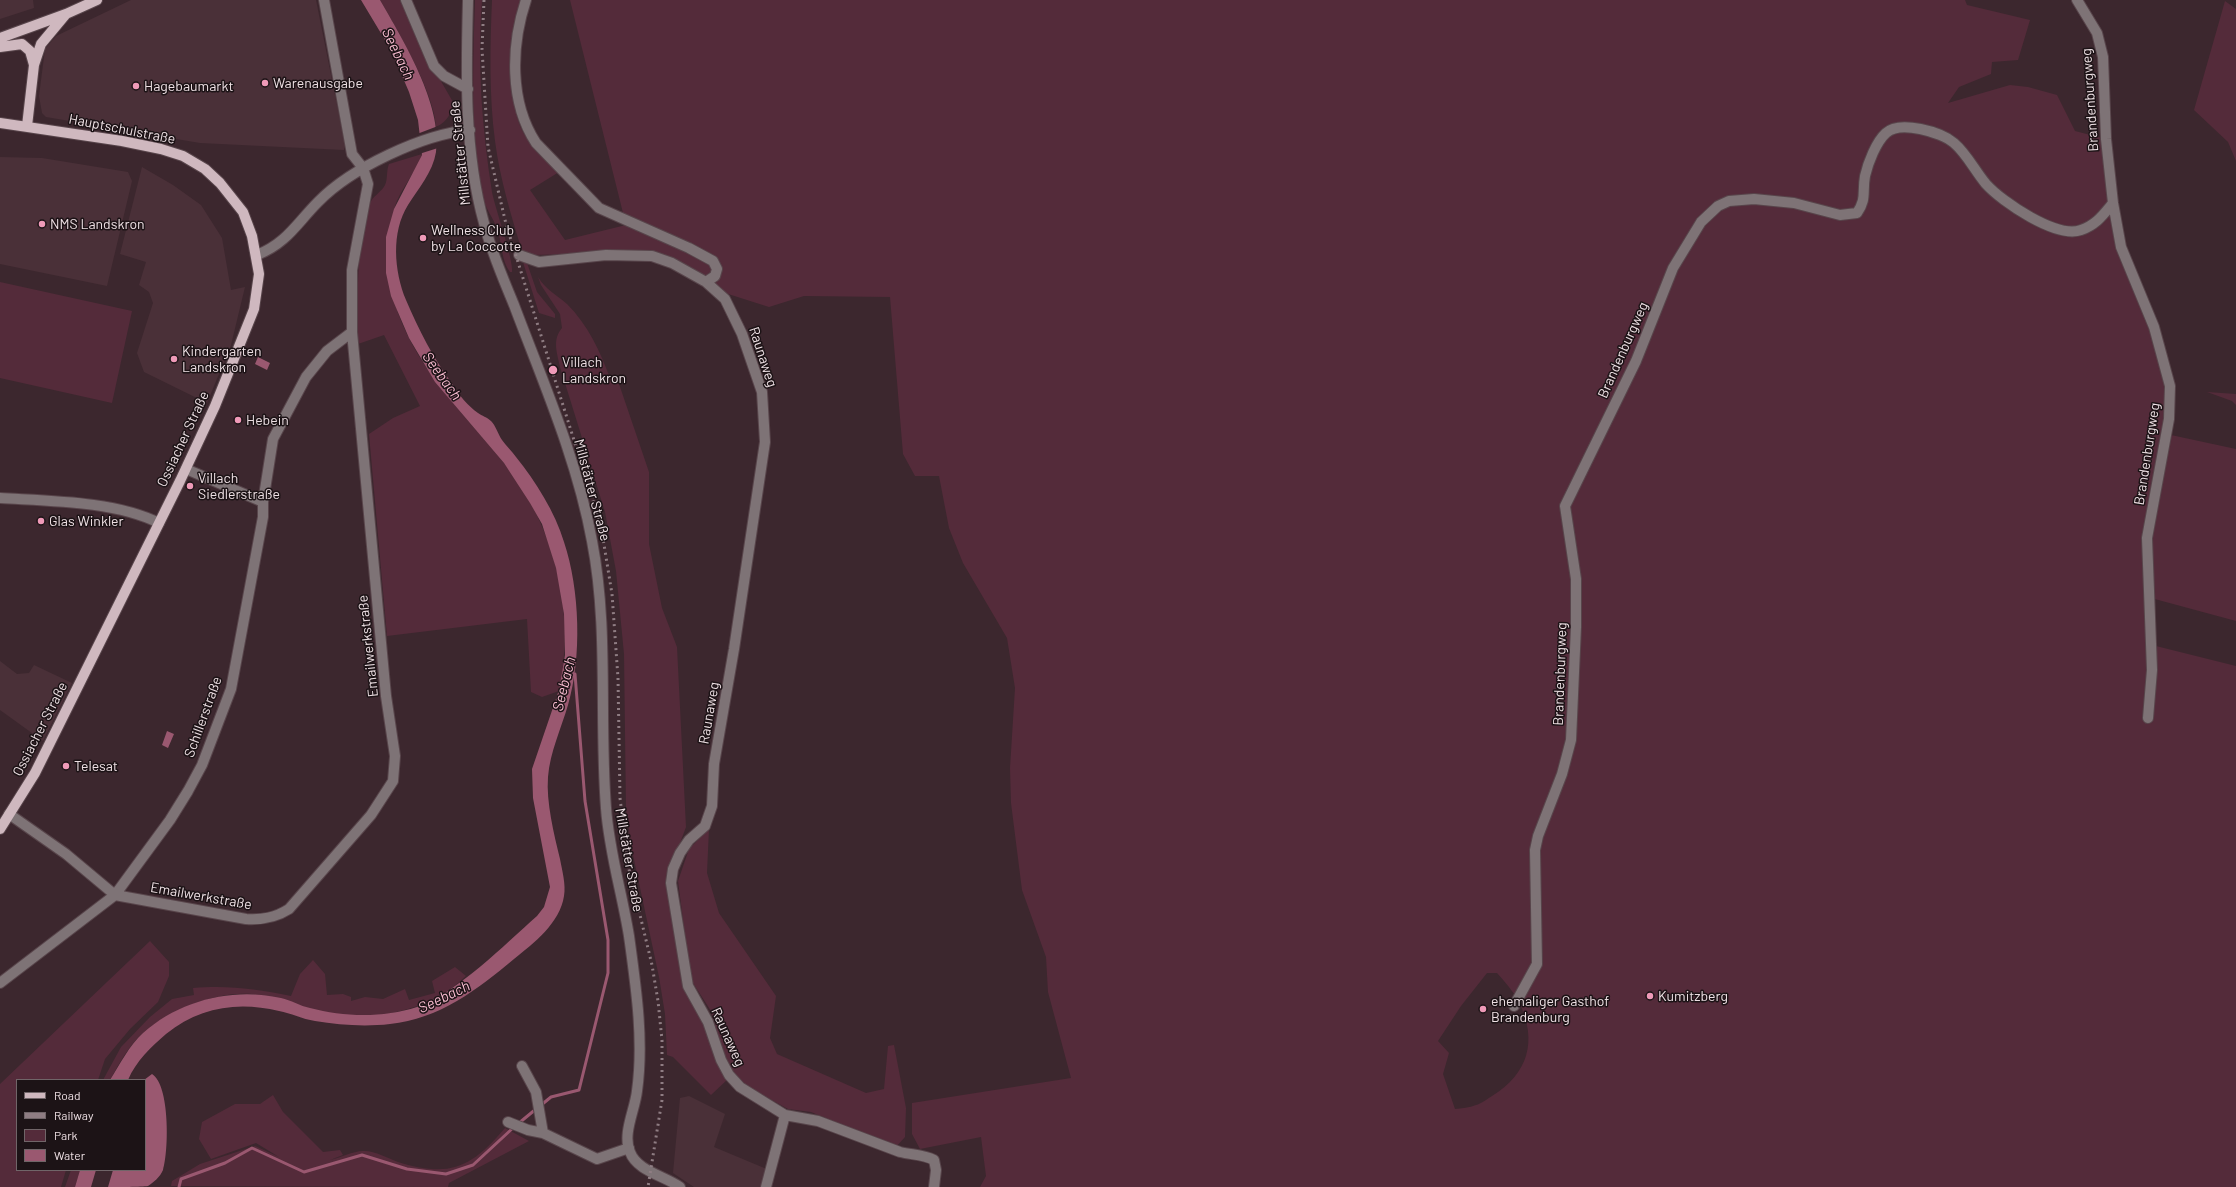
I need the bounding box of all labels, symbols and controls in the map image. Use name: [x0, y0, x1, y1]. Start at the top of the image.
water label: Seebach: [378, 25, 418, 83]
street label: Brandenburgweg: [2078, 48, 2102, 152]
place label: Warenausgabe: [273, 75, 363, 91]
place label: Hagebaumarkt: [144, 78, 234, 94]
marker: Warenausgabe: [260, 78, 270, 88]
marker: Hagebaumarkt: [131, 81, 141, 91]
street label: Millstätter Straße: [446, 100, 474, 206]
street label: Hauptschulstraße: [67, 110, 177, 148]
place label: NMS Landskron: [50, 216, 145, 232]
marker: NMS Landskron: [37, 219, 47, 229]
place label: Wellness Club by La Coccotte: [431, 222, 521, 254]
marker: Wellness Club by La Coccotte: [418, 233, 428, 243]
street label: Brandenburgweg: [1594, 299, 1652, 401]
street label: Raunaweg: [745, 325, 781, 389]
place label: Kindergarten Landskron: [182, 343, 261, 376]
water label: Seebach: [418, 348, 466, 404]
marker: Kindergarten Landskron: [169, 354, 179, 364]
place label: Villach Landskron: [562, 354, 626, 386]
marker: Villach Landskron: [547, 364, 559, 376]
street label: Ossiacher Straße: [154, 389, 212, 489]
street label: Brandenburgweg: [2131, 402, 2163, 506]
place label: Hebein: [246, 412, 289, 428]
marker: Hebein: [233, 415, 243, 425]
street label: Millstätter Straße: [570, 437, 614, 543]
place label: Villach Siedlerstraße: [198, 470, 280, 502]
marker: Villach Siedlerstraße: [185, 481, 195, 491]
place label: Glas Winkler: [49, 513, 124, 529]
marker: Glas Winkler: [36, 516, 46, 526]
street label: Emailwerkstraße: [354, 594, 382, 698]
street label: Brandenburgweg: [1550, 622, 1570, 726]
water label: Seebach: [549, 655, 579, 713]
street label: Schillerstraße: [181, 674, 225, 760]
street label: Ossiacher Straße: [9, 679, 71, 779]
street label: Raunaweg: [695, 681, 723, 745]
place label: Telesat: [74, 758, 118, 774]
marker: Telesat: [61, 761, 71, 771]
street label: Millstätter Straße: [612, 807, 646, 913]
street label: Emailwerkstraße: [149, 879, 253, 913]
water label: Seebach: [415, 977, 473, 1017]
place label: Kumitzberg: [1658, 988, 1728, 1004]
marker: Kumitzberg: [1645, 991, 1655, 1001]
place label: ehemaliger Gasthof Brandenburg: [1491, 993, 1609, 1026]
marker: ehemaliger Gasthof Brandenburg: [1478, 1004, 1488, 1014]
street label: Raunaweg: [708, 1005, 748, 1069]
legend: [16, 1079, 146, 1171]
text: Road: [54, 1088, 81, 1102]
text: Railway: [54, 1108, 93, 1122]
text: Park: [54, 1128, 78, 1142]
text: Water: [54, 1148, 85, 1162]

